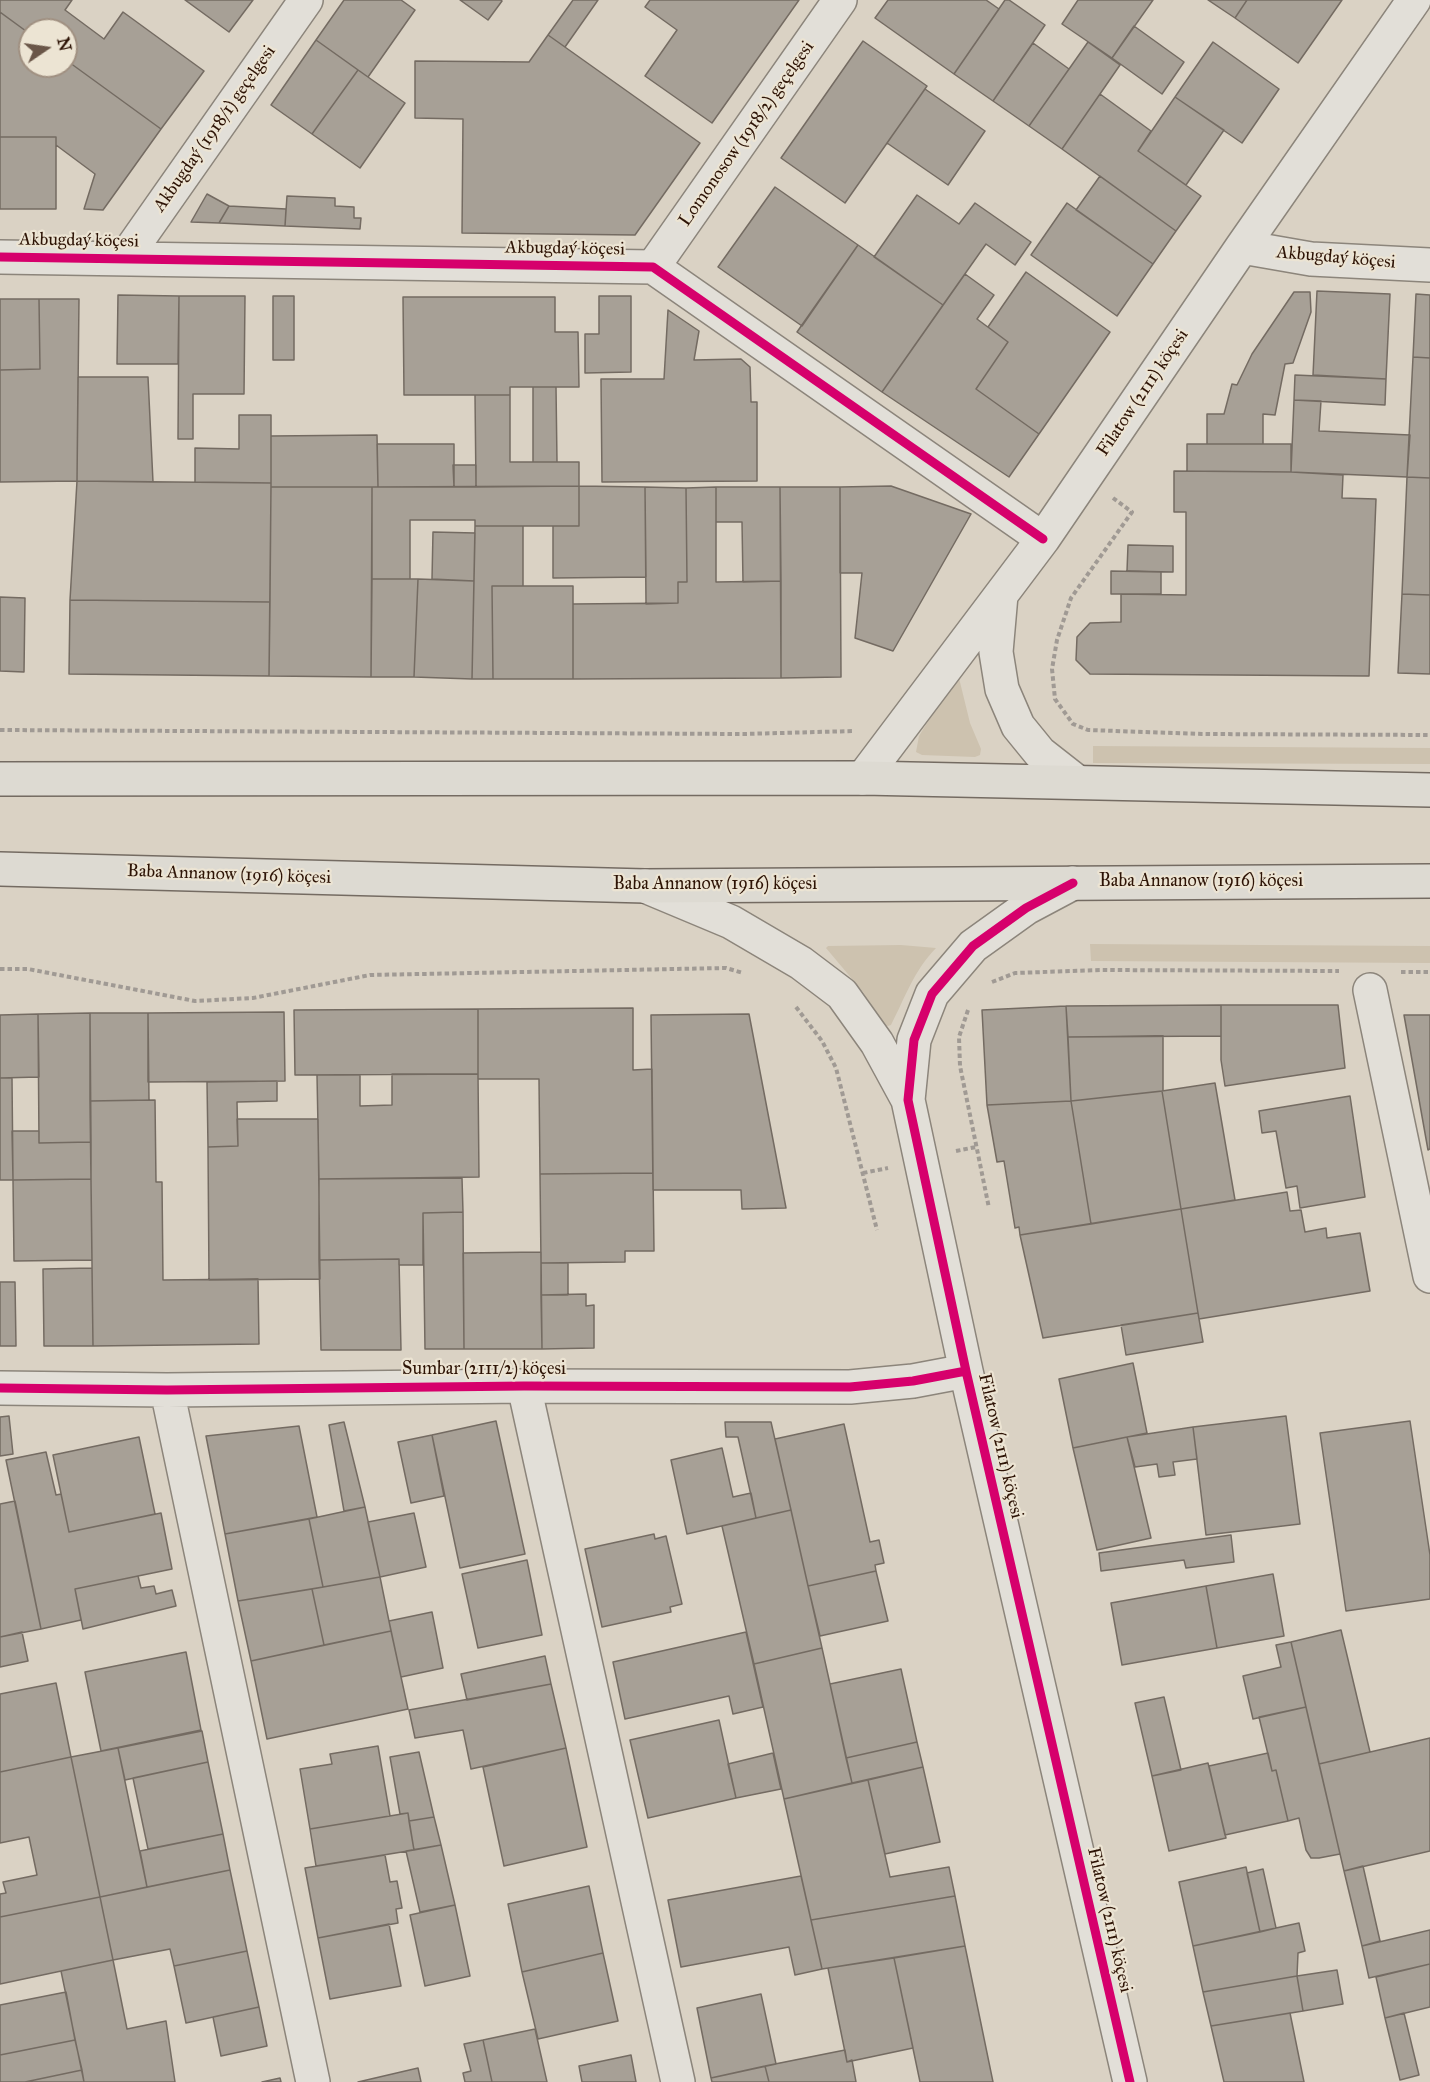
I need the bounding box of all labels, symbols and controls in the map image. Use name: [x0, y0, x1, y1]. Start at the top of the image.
north arrow: [18, 18, 78, 78]
text: N: [53, 36, 75, 53]
street label: Lomonosow (1918/2) geçelgesi: [675, 37, 819, 231]
street label: Akbugdaý (1918/1) geçelgesi: [149, 42, 281, 216]
street label: Akbugdaý köçesi: [19, 229, 139, 253]
street label: Akbugdaý köçesi: [505, 237, 625, 261]
street label: Akbugdaý köçesi: [1275, 242, 1397, 274]
street label: Filatow (2111) köçesi: [1093, 325, 1193, 461]
street label: Baba Annanow (1916) köçesi: [127, 861, 331, 889]
street label: Baba Annanow (1916) köçesi: [1099, 871, 1303, 893]
street label: Baba Annanow (1916) köçesi: [613, 874, 817, 896]
street label: Sumbar (2111/2) köçesi: [402, 1359, 566, 1381]
street label: Filatow (2111) köçesi: [973, 1371, 1027, 1521]
street label: Filatow (2111) köçesi: [1082, 1845, 1136, 1995]

